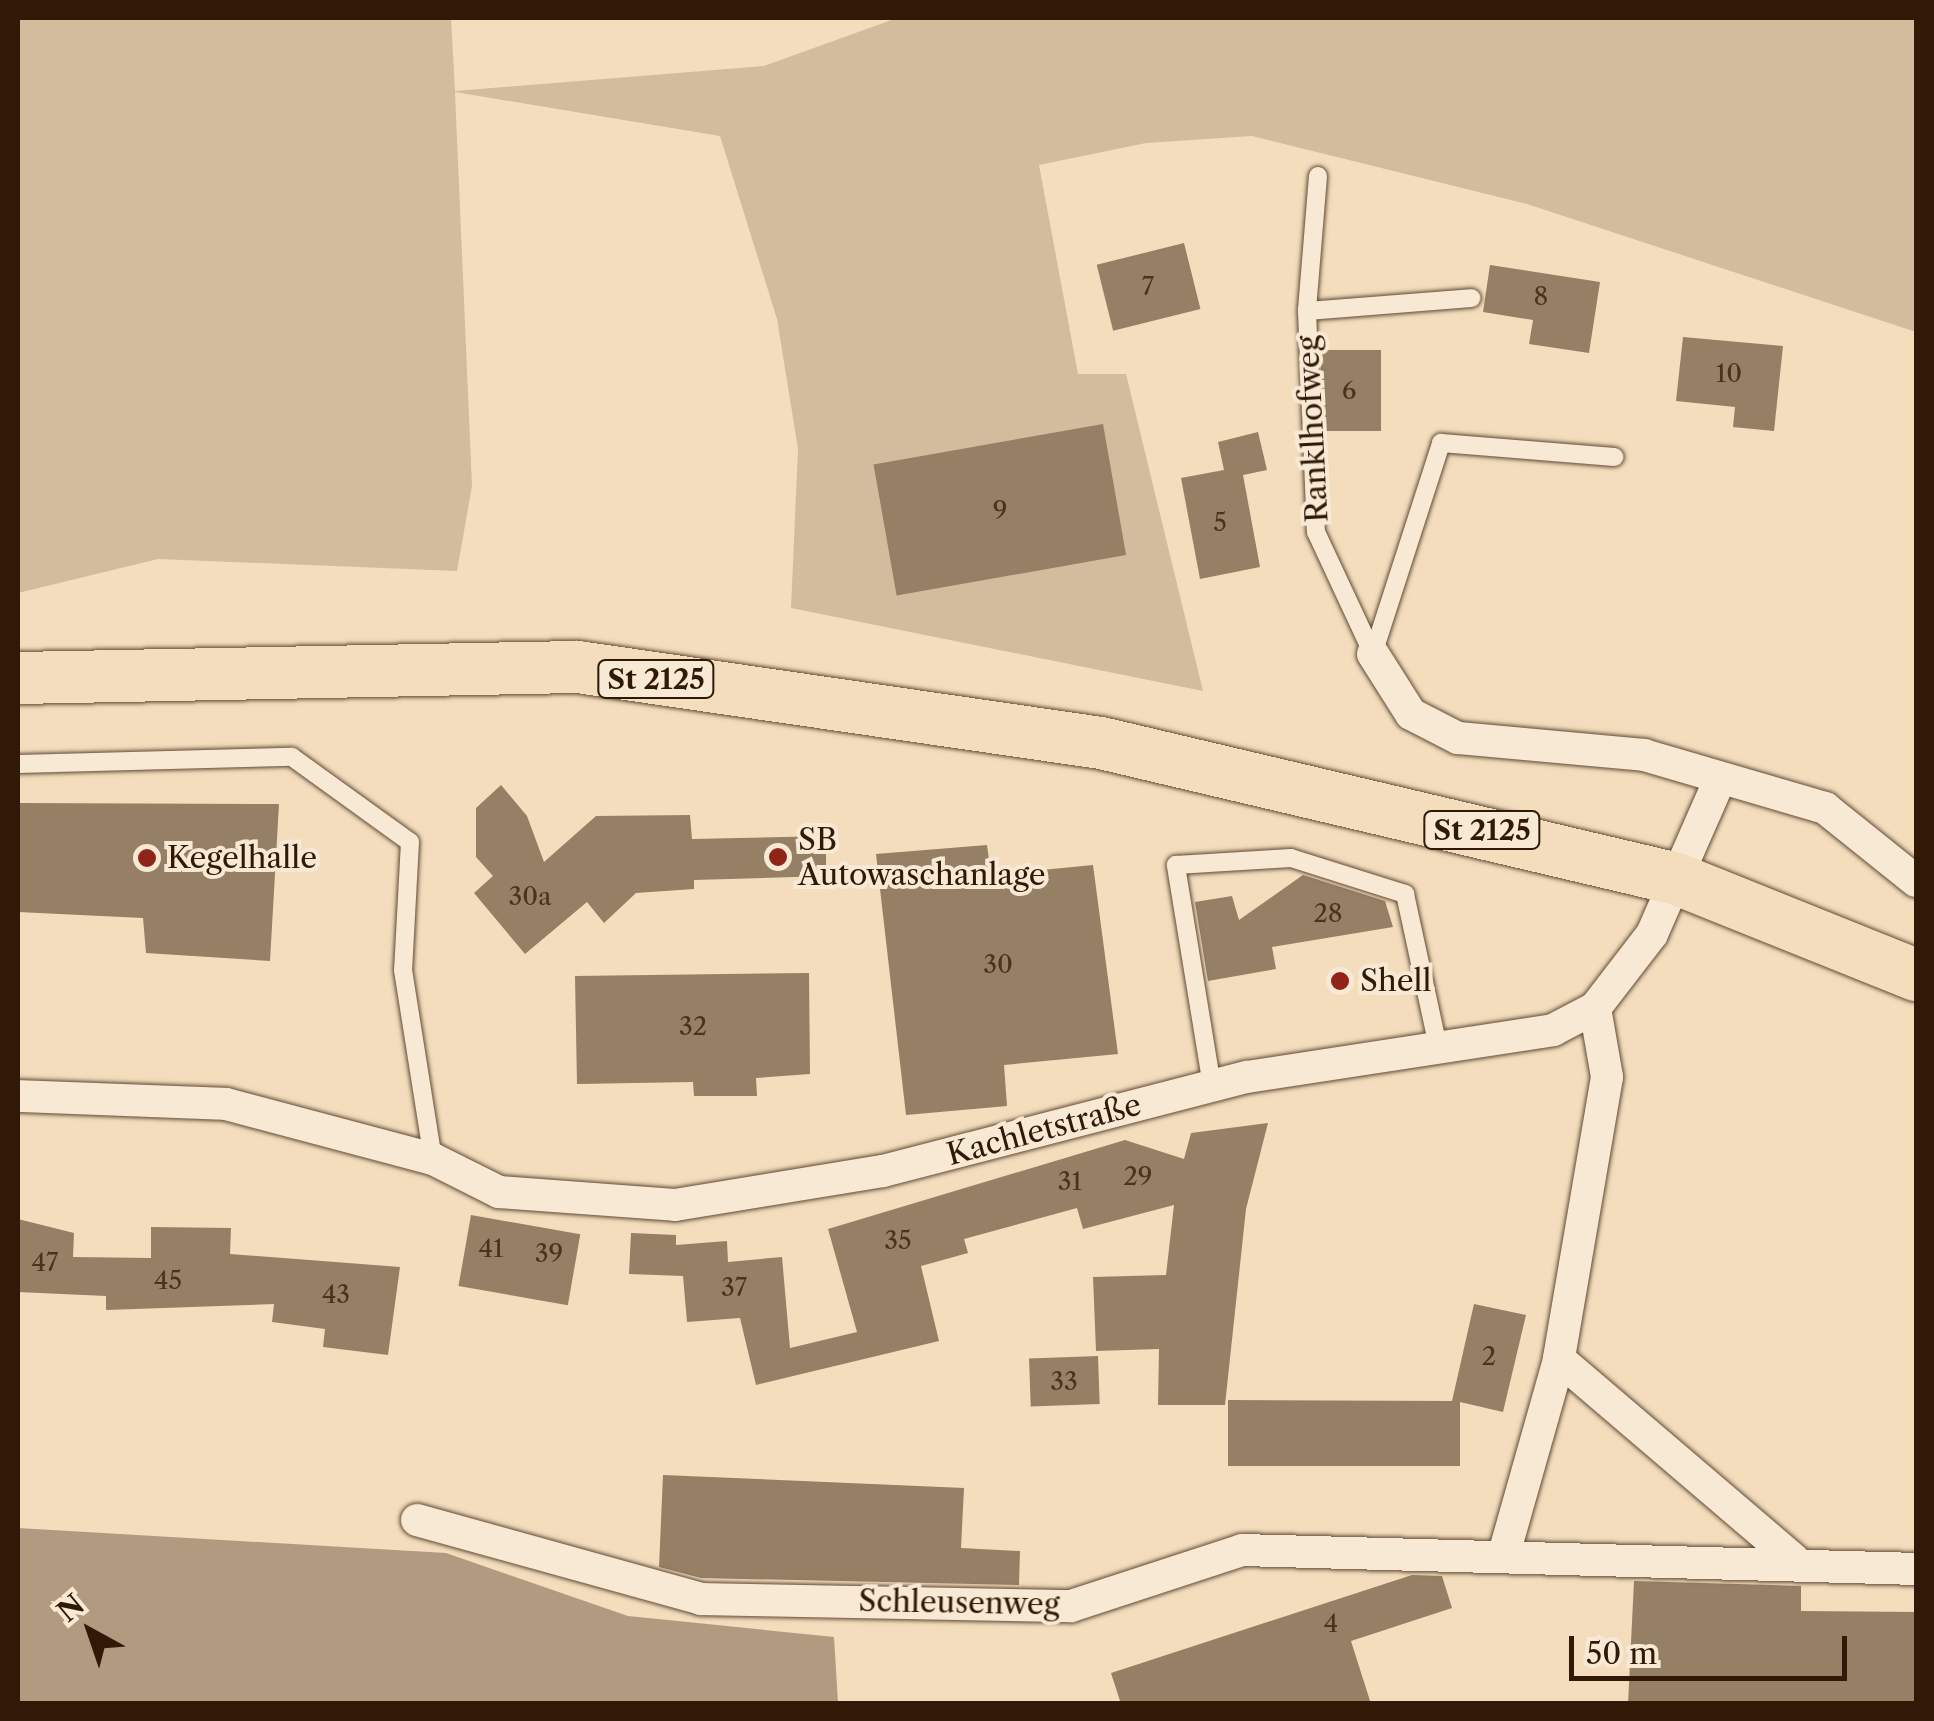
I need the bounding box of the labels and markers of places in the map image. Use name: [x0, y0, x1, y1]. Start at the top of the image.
place label: SB Autowaschanlage: [798, 822, 1046, 892]
place label: Kegelhalle: [167, 840, 317, 876]
marker: SB Autowaschanlage: [767, 846, 789, 868]
marker: Kegelhalle: [136, 847, 158, 869]
place label: Shell: [1360, 963, 1431, 999]
marker: Shell: [1329, 970, 1351, 992]

